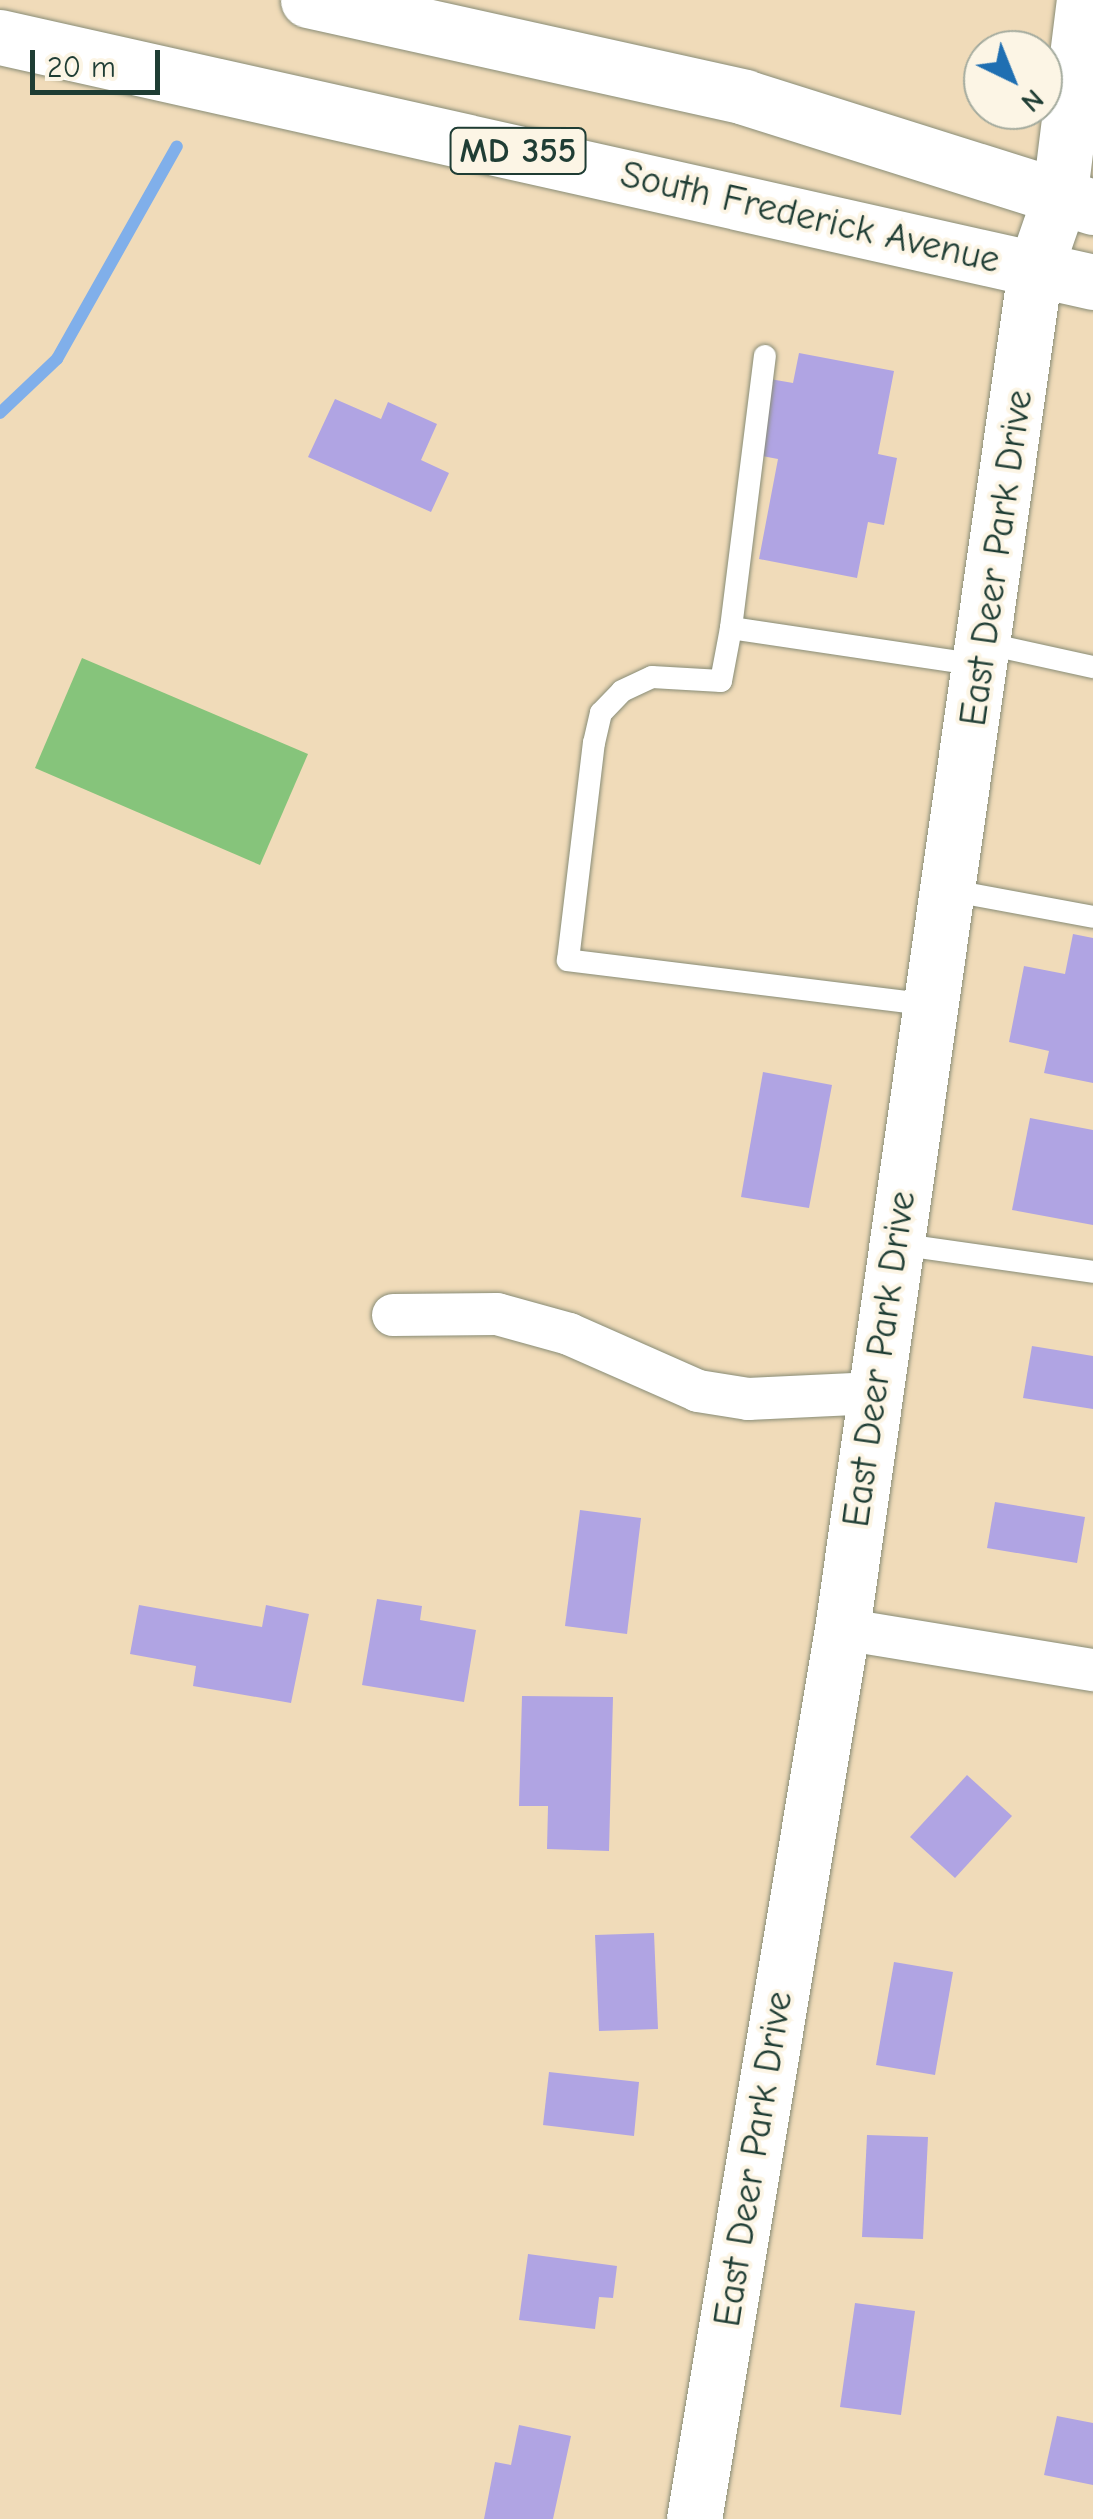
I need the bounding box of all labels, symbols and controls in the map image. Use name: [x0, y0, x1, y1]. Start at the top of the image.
scale bar: [35, 30, 165, 92]
north arrow: [963, 30, 1063, 130]
text: 20 m: [47, 50, 116, 85]
text: N: [1015, 83, 1050, 118]
road number: MD 355: [448, 121, 588, 181]
street label: South Frederick Avenue: [616, 152, 1004, 284]
street label: East Deer Park Drive: [951, 387, 1043, 729]
street label: East Deer Park Drive: [834, 1188, 926, 1530]
street label: East Deer Park Drive: [705, 1988, 803, 2330]

